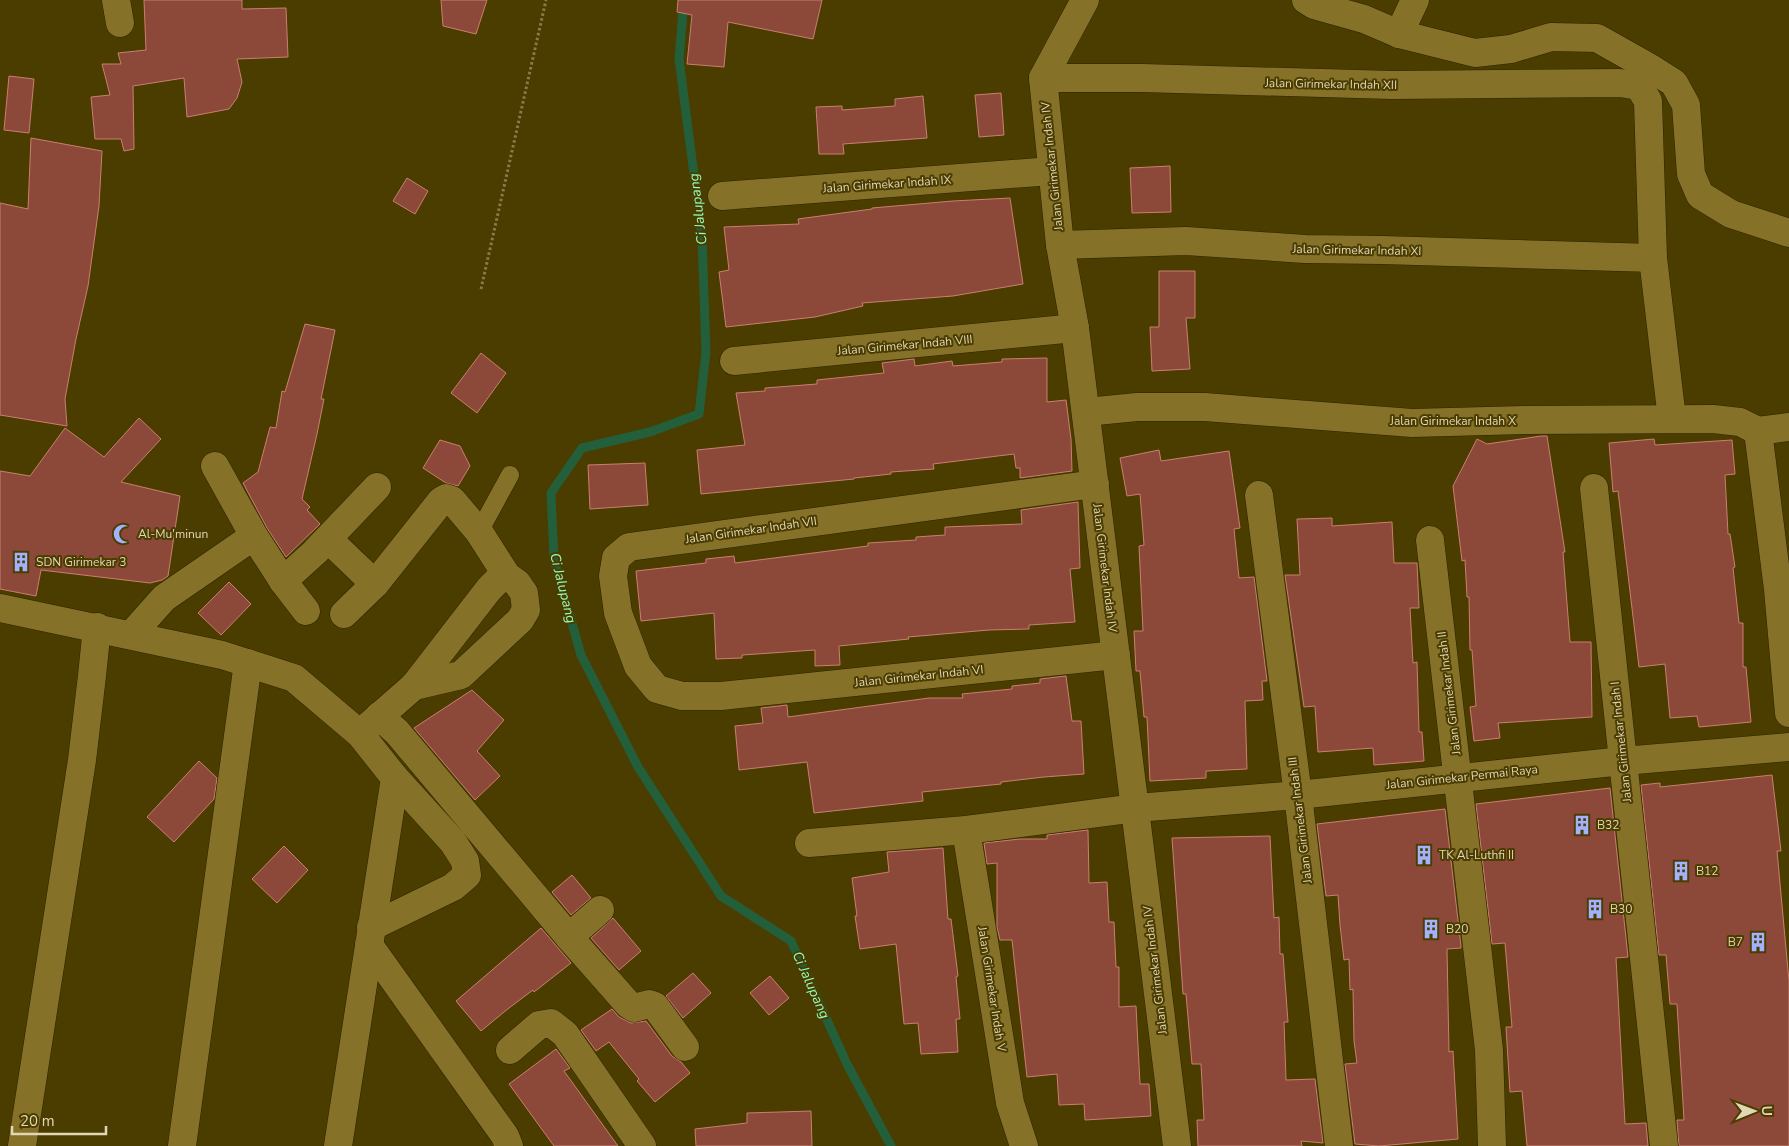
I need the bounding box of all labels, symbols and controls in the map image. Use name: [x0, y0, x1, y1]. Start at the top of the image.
street label: Jalan Girimekar Indah XII: [1264, 75, 1397, 93]
street label: Jalan Girimekar Indah IV: [1037, 100, 1067, 232]
water label: Ci Jalupang: [684, 172, 712, 246]
street label: Jalan Girimekar Indah IX: [821, 172, 952, 197]
street label: Jalan Girimekar Indah XI: [1291, 241, 1422, 259]
street label: Jalan Girimekar Indah VIII: [836, 331, 973, 359]
street label: Jalan Girimekar Indah X: [1389, 413, 1516, 429]
street label: Jalan Girimekar Indah IV: [1089, 502, 1121, 634]
street label: Jalan Girimekar Indah VII: [683, 513, 818, 547]
mosque icon: Al-Mu'minun: [112, 523, 134, 545]
place label: Al-Mu'minun: [138, 526, 208, 542]
building icon: SDN Girimekar 3: [10, 551, 32, 573]
water label: Ci Jalupang: [545, 551, 581, 625]
place label: SDN Girimekar 3: [36, 554, 126, 570]
street label: Jalan Girimekar Indah II: [1433, 630, 1465, 757]
street label: Jalan Girimekar Indah VI: [853, 661, 984, 691]
street label: Jalan Girimekar Indah I: [1607, 681, 1635, 804]
street label: Jalan Girimekar Indah III: [1284, 756, 1316, 885]
street label: Jalan Girimekar Permai Raya: [1384, 761, 1539, 793]
building icon: B32: [1571, 814, 1593, 836]
place label: B32: [1597, 817, 1620, 833]
building icon: TK Al-Luthfi II: [1413, 844, 1435, 866]
place label: TK Al-Luthfi II: [1439, 847, 1514, 863]
building icon: B12: [1670, 860, 1692, 882]
place label: B12: [1696, 863, 1719, 879]
building icon: B30: [1584, 898, 1606, 920]
place label: B30: [1610, 901, 1633, 917]
street label: Jalan Girimekar Indah IV: [1139, 904, 1171, 1036]
building icon: B20: [1420, 918, 1442, 940]
place label: B20: [1446, 921, 1469, 937]
street label: Jalan Girimekar Indah V: [974, 924, 1010, 1053]
building icon: B7: [1747, 931, 1769, 953]
place label: B7: [1728, 934, 1743, 950]
water label: Ci Jalupang: [788, 948, 834, 1022]
north arrow: [1729, 1086, 1779, 1136]
scale bar: [12, 1104, 106, 1136]
text: U: [1757, 1105, 1776, 1116]
text: 20 m: [20, 1111, 55, 1131]

